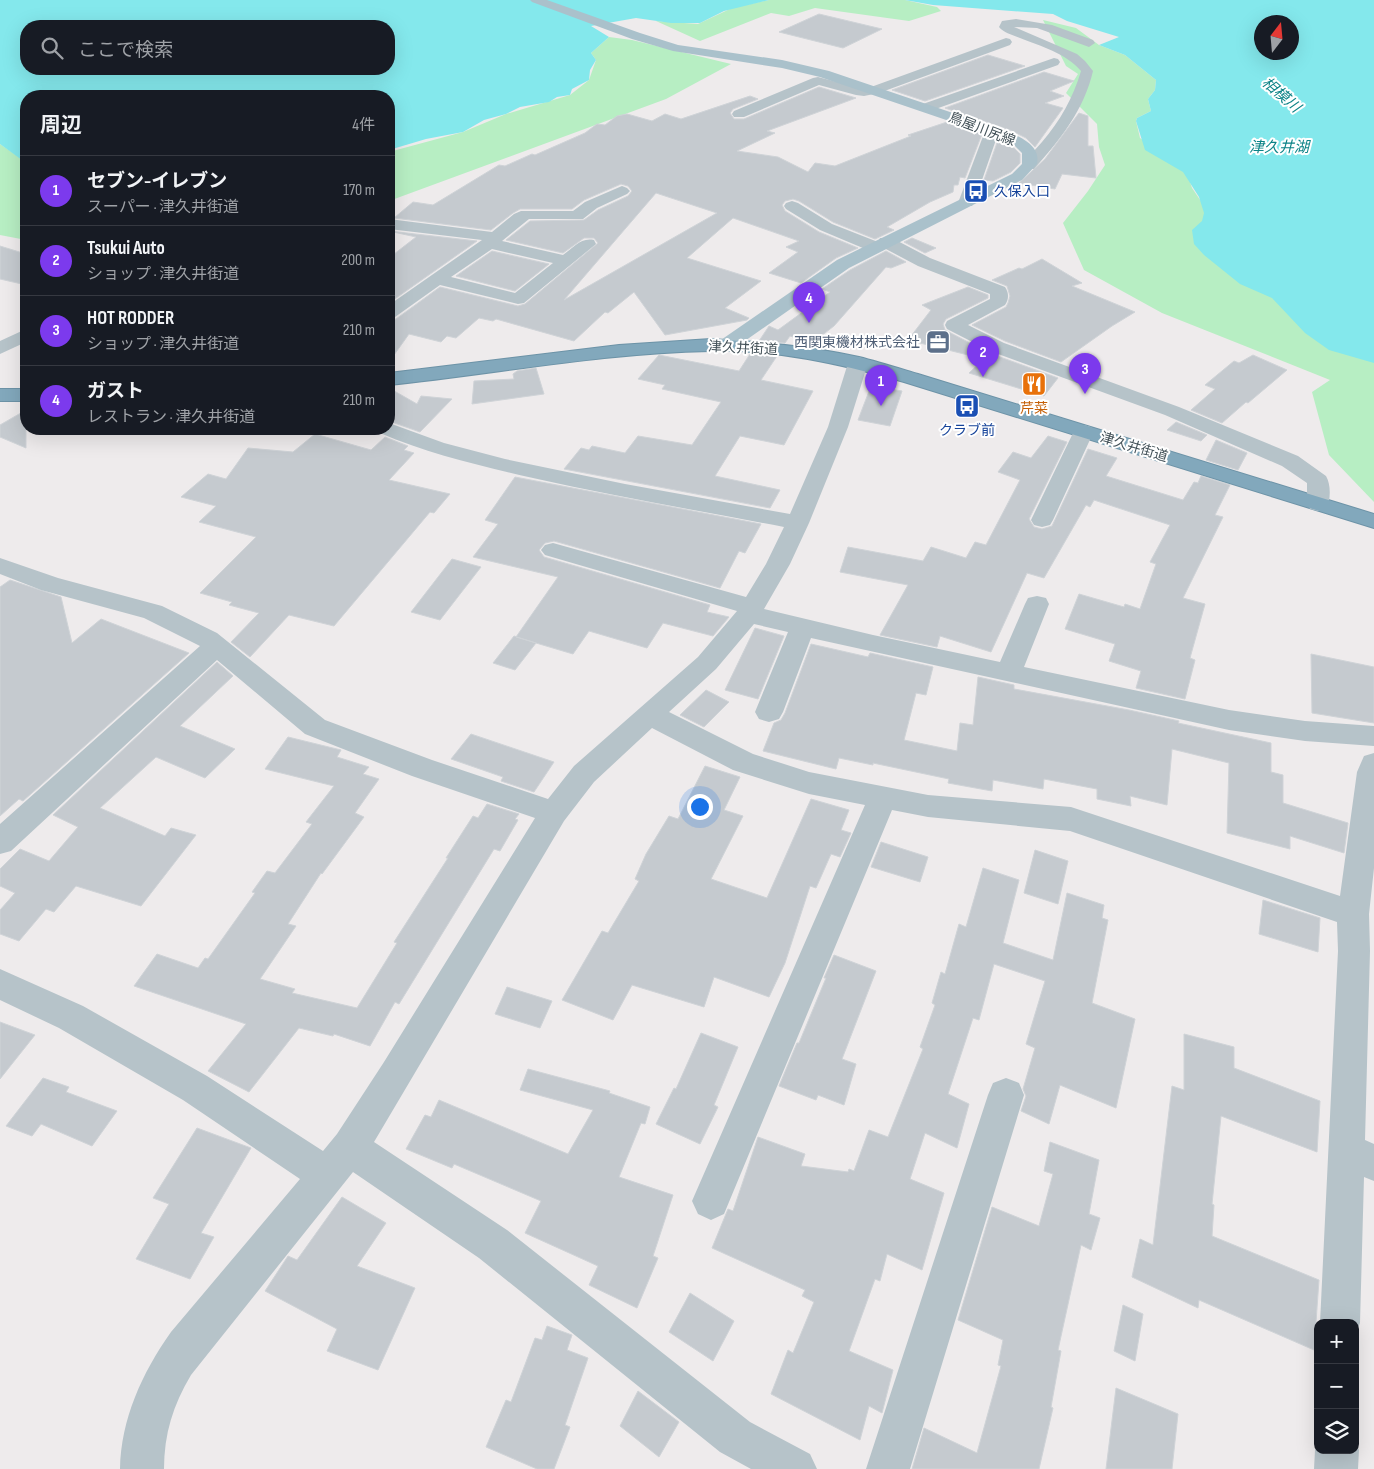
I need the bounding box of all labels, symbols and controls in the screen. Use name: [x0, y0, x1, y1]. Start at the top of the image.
north arrow: [1254, 15, 1299, 60]
search box: [20, 20, 395, 75]
icon: search: [38, 34, 66, 62]
text: ここで検索: [78, 39, 173, 62]
water label: 相模川: [1258, 73, 1306, 118]
street label: 鳥屋川尻線: [946, 109, 1018, 149]
text: 周辺: [40, 113, 82, 138]
text: 4件: [352, 116, 375, 135]
water label: 津久井湖: [1249, 138, 1311, 157]
text: セブン-イレブン: [87, 170, 227, 193]
bus stop icon: 久保入口: [963, 178, 989, 204]
text: 1: [53, 181, 59, 200]
text: 170 m: [343, 181, 375, 200]
place label: 久保入口: [994, 183, 1050, 200]
text: スーパー · 津久井街道: [87, 198, 239, 217]
text: Tsukui Auto: [87, 237, 165, 260]
text: 2: [52, 251, 60, 270]
text: 200 m: [341, 251, 375, 270]
text: ショップ · 津久井街道: [87, 265, 239, 284]
pin: 4: [793, 282, 825, 323]
text: HOT RODDER: [87, 307, 174, 330]
text: 3: [52, 321, 60, 340]
text: 210 m: [343, 321, 375, 340]
office icon: 西関東機材株式会社: [925, 329, 951, 355]
place label: 西関東機材株式会社: [794, 334, 920, 351]
text: ショップ · 津久井街道: [87, 335, 239, 354]
pin: 2: [967, 336, 999, 377]
street label: 津久井街道: [708, 338, 778, 358]
pin: 3: [1069, 353, 1101, 394]
pin: 1: [865, 365, 897, 406]
restaurant icon: 芹菜: [1021, 371, 1047, 397]
text: ガスト: [87, 380, 144, 403]
text: 4: [52, 391, 60, 410]
text: 210 m: [343, 391, 375, 410]
bus stop icon: クラブ前: [954, 393, 980, 419]
place label: 芹菜: [1020, 400, 1048, 417]
text: レストラン · 津久井街道: [87, 408, 255, 427]
place label: クラブ前: [939, 422, 995, 439]
street label: 津久井街道: [1098, 429, 1170, 465]
your location: [687, 794, 713, 820]
map controls: [1314, 1319, 1359, 1454]
button: +: [1314, 1319, 1359, 1364]
button: −: [1314, 1364, 1359, 1409]
button: layers: [1314, 1409, 1359, 1454]

